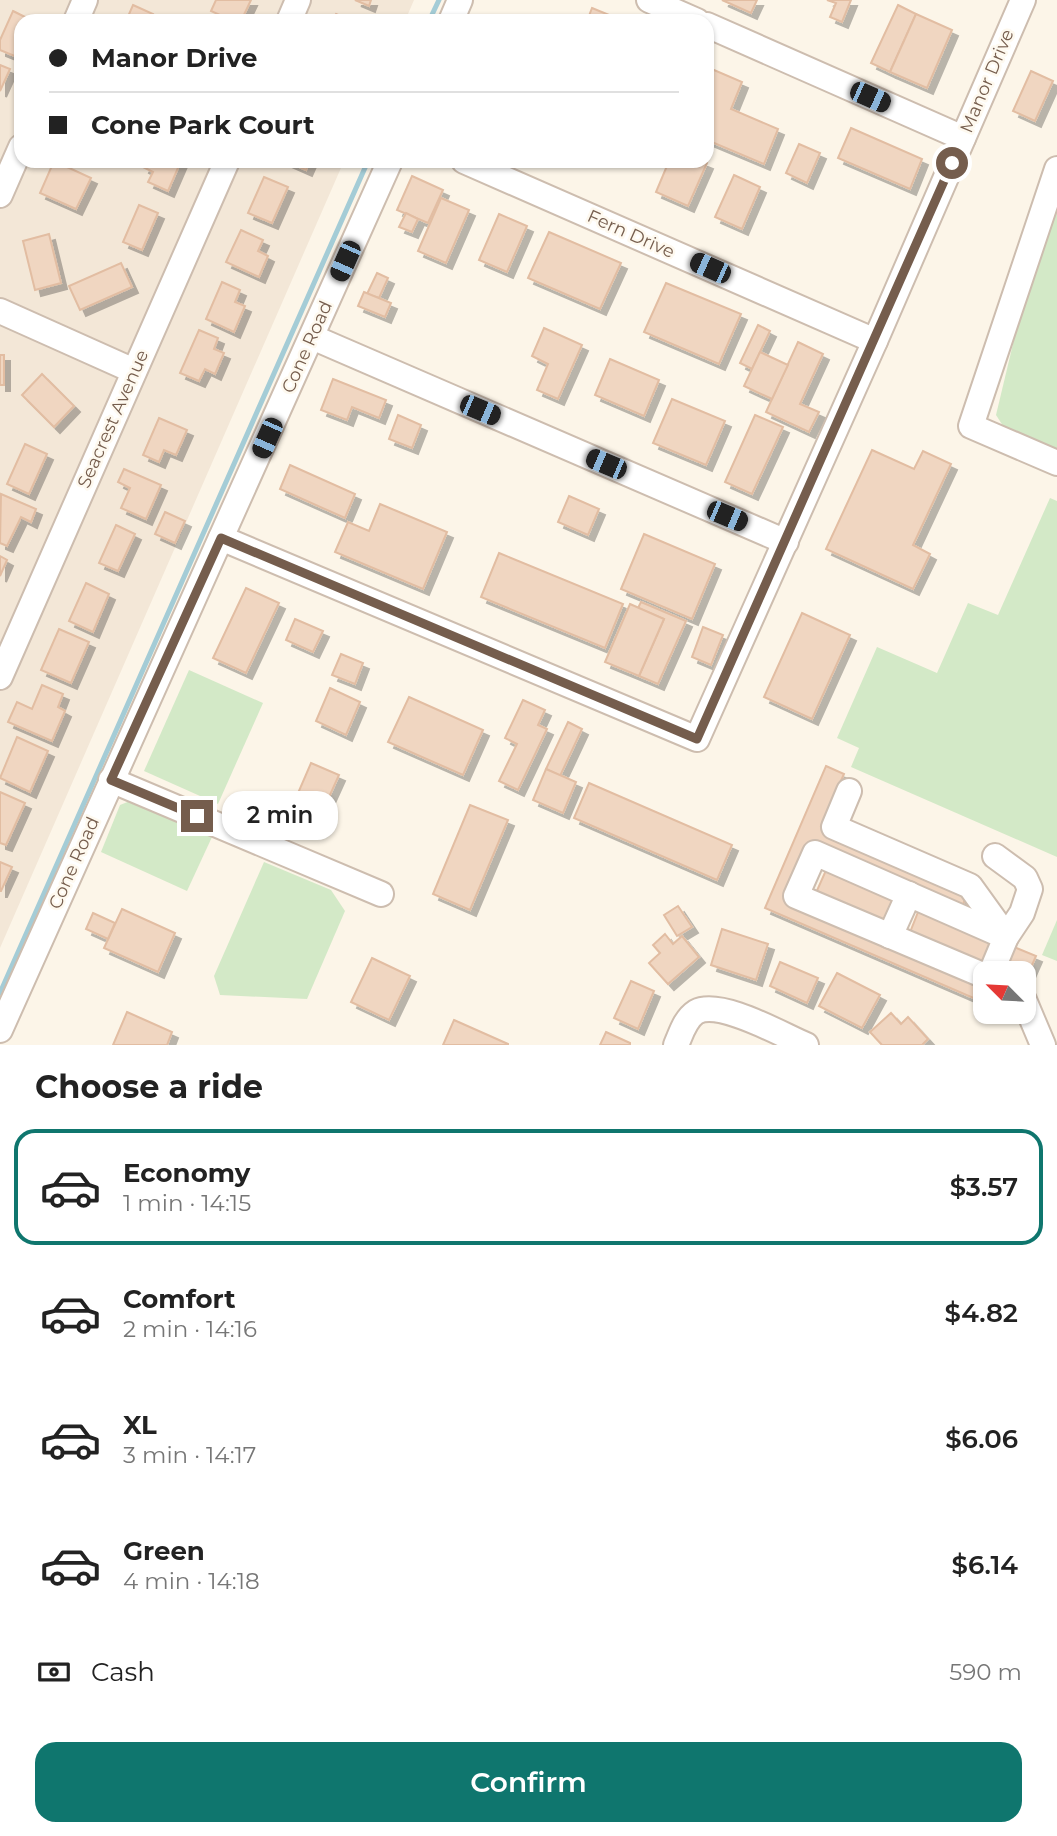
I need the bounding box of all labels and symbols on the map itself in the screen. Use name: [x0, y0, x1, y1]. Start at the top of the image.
street label: Manor Drive: [955, 26, 1019, 136]
car: [847, 79, 894, 115]
route start: [936, 147, 968, 179]
street label: Fern Drive: [584, 205, 678, 263]
car: [327, 238, 364, 284]
car: [687, 250, 734, 286]
street label: Cone Road: [277, 298, 337, 396]
street label: Seacrest Avenue: [73, 346, 153, 492]
car: [457, 392, 504, 428]
car: [249, 415, 286, 461]
car: [583, 446, 630, 482]
car: [704, 498, 751, 534]
callout: 2 min: [222, 792, 337, 840]
route end: [181, 800, 213, 832]
street label: Cone Road: [44, 814, 104, 912]
north arrow: [973, 961, 1036, 1024]

